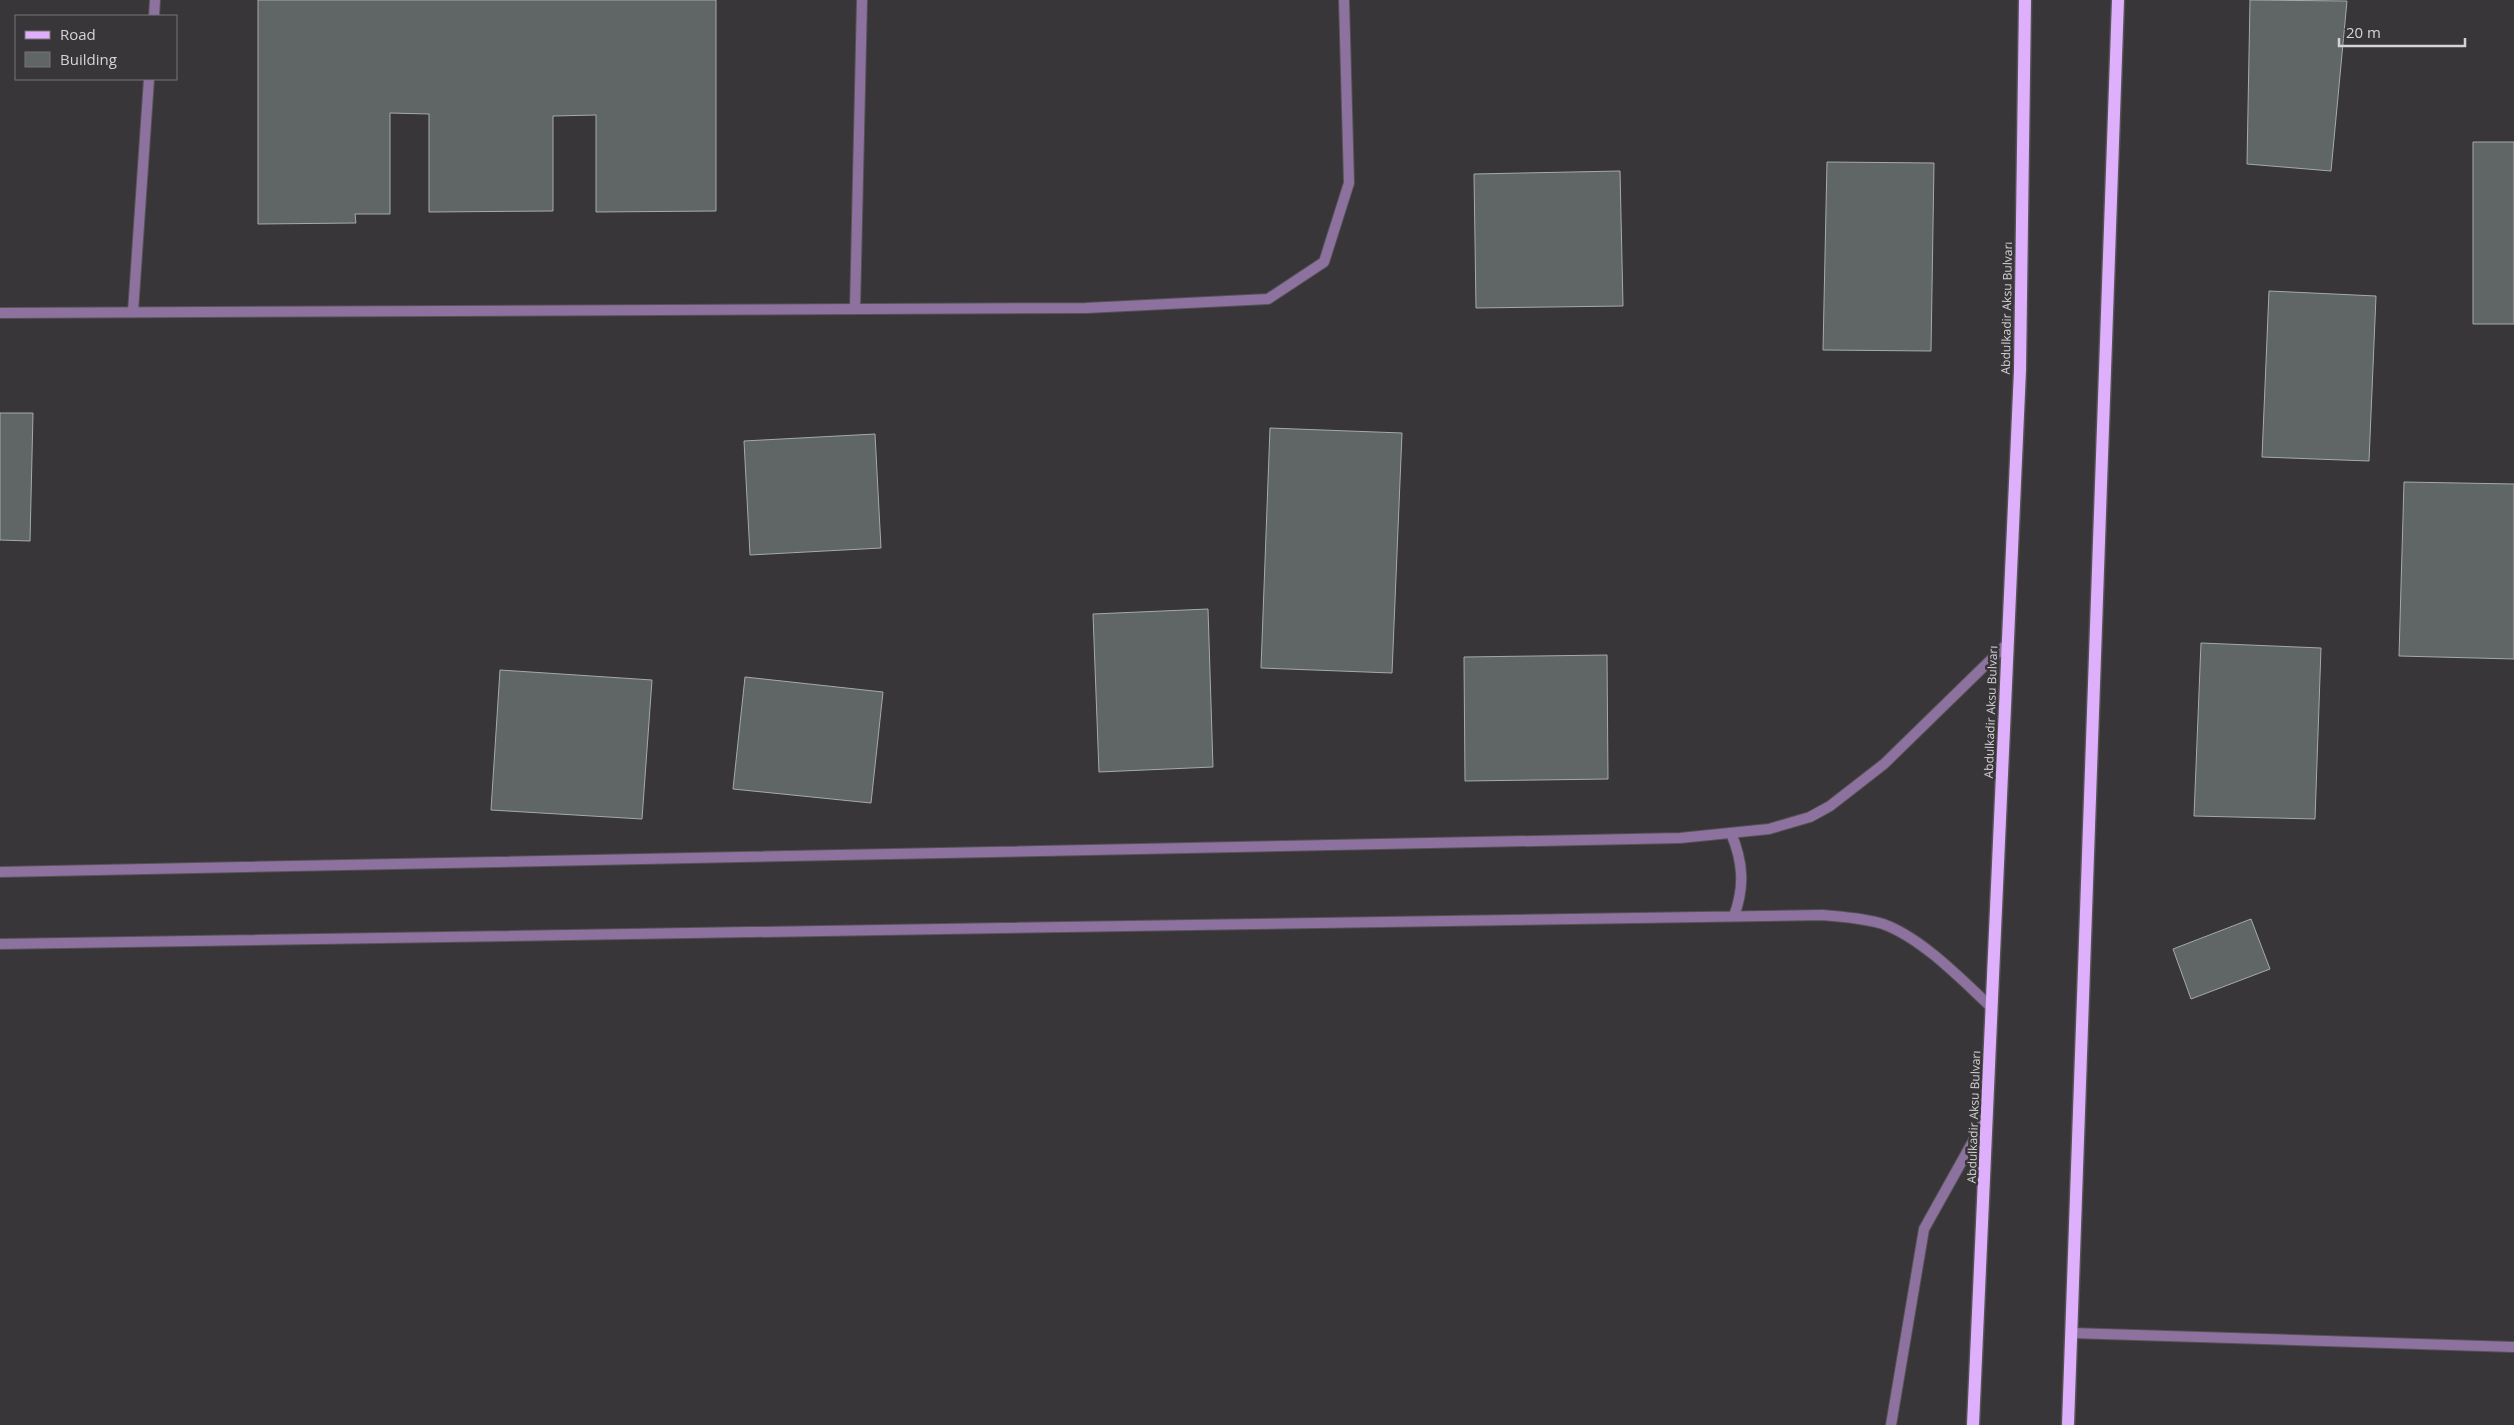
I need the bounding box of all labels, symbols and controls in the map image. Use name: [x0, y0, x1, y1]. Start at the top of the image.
legend: [15, 15, 178, 80]
scale bar: [2339, 15, 2465, 47]
text: 20 m: [2346, 22, 2381, 42]
text: Road: [60, 24, 96, 44]
text: Building: [60, 49, 117, 69]
street label: Abdulkadir Aksu Bulvarı: [1997, 241, 2016, 375]
street label: Abdulkadir Aksu Bulvarı: [1980, 645, 2001, 779]
street label: Abdulkadir Aksu Bulvarı: [1963, 1050, 1984, 1184]

